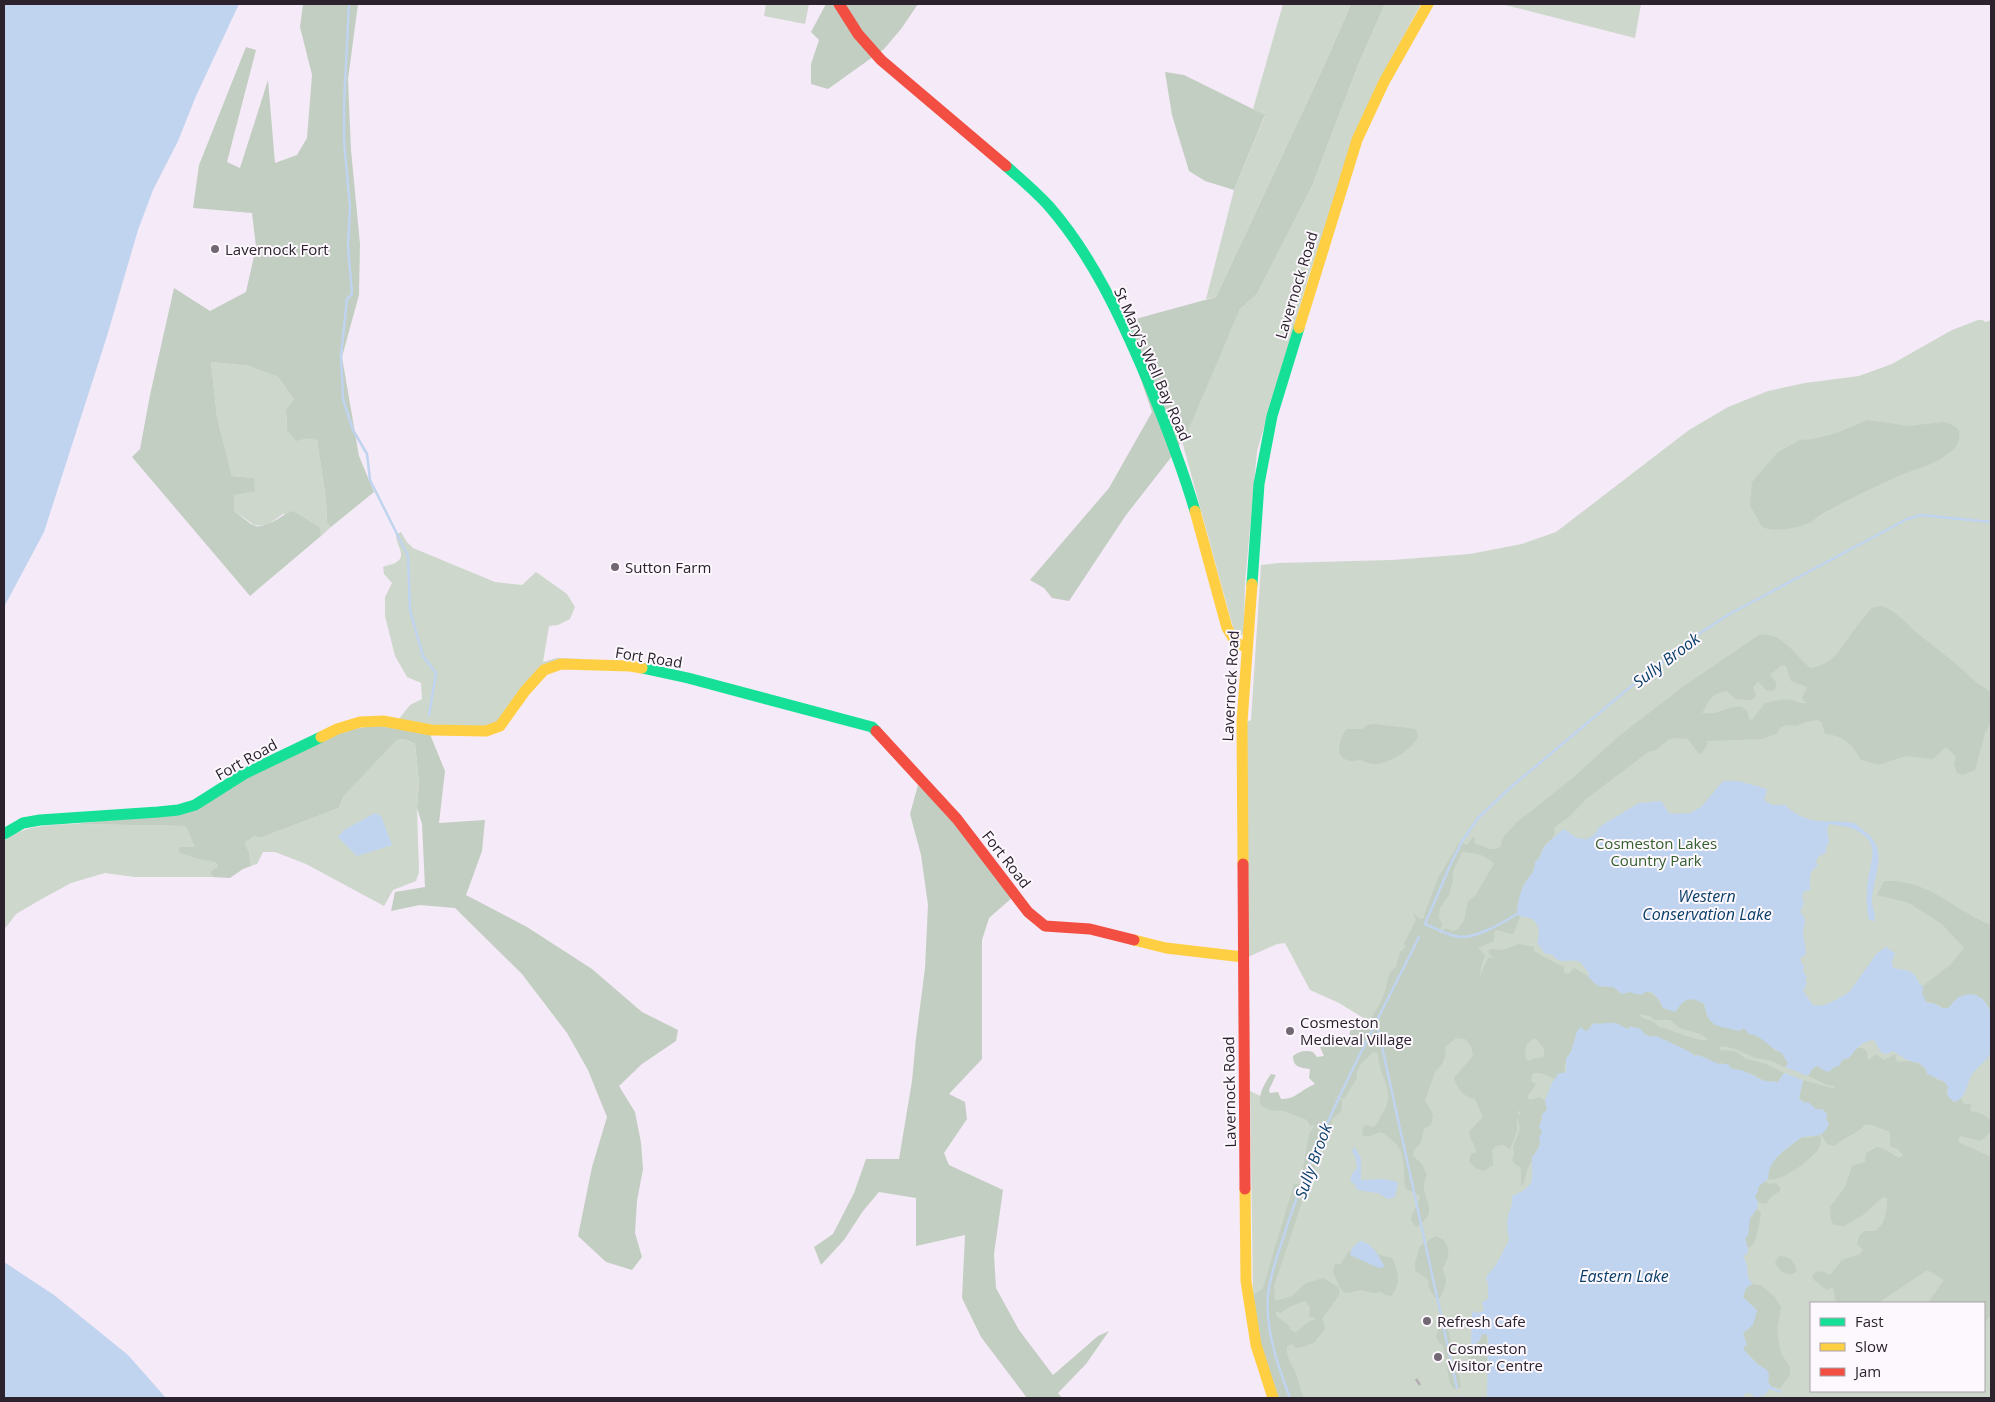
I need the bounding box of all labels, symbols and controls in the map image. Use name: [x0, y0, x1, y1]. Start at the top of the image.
street label: Lavernock Road: [1270, 229, 1322, 341]
place label: Lavernock Fort: [225, 239, 329, 259]
marker: Lavernock Fort: [209, 243, 221, 255]
street label: St Mary's Well Bay Road: [1110, 284, 1196, 444]
place label: Sutton Farm: [625, 557, 711, 577]
marker: Sutton Farm: [609, 561, 621, 573]
water label: Sully Brook: [1628, 627, 1705, 692]
street label: Lavernock Road: [1217, 630, 1243, 742]
street label: Fort Road: [614, 642, 684, 672]
street label: Fort Road: [211, 734, 281, 784]
street label: Fort Road: [978, 826, 1036, 892]
park label: Cosmeston Lakes Country Park: [1595, 833, 1717, 870]
water label: Western Conservation Lake: [1642, 885, 1772, 925]
place label: Cosmeston Medieval Village: [1300, 1012, 1412, 1049]
marker: Cosmeston Medieval Village: [1284, 1025, 1296, 1037]
street label: Lavernock Road: [1218, 1036, 1240, 1148]
water label: Sully Brook: [1289, 1119, 1337, 1202]
water label: Eastern Lake: [1579, 1265, 1669, 1287]
legend: [1810, 1302, 1985, 1392]
place label: Refresh Cafe: [1437, 1311, 1526, 1331]
text: Fast: [1855, 1311, 1884, 1331]
marker: Refresh Cafe: [1421, 1315, 1433, 1327]
text: Slow: [1855, 1336, 1888, 1356]
place label: Cosmeston Visitor Centre: [1448, 1338, 1543, 1375]
marker: Cosmeston Visitor Centre: [1432, 1351, 1444, 1363]
text: Jam: [1853, 1361, 1881, 1381]

